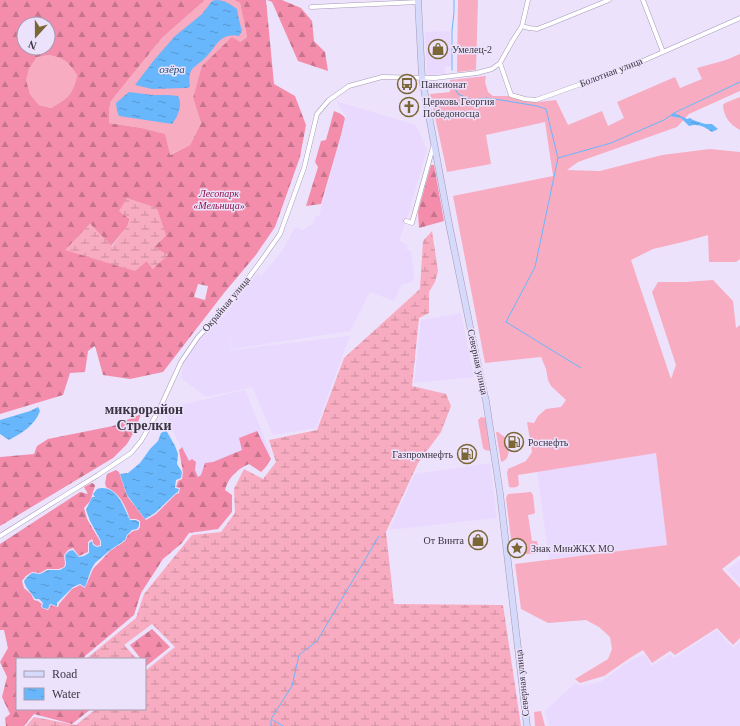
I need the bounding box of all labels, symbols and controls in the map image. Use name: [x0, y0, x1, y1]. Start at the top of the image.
north arrow: [16, 16, 56, 56]
text: N: [27, 38, 38, 52]
shop icon: Умелец-2: [427, 38, 449, 60]
place label: Умелец-2: [452, 44, 492, 55]
street label: Болотная улица: [578, 55, 644, 89]
water label: озёра: [159, 63, 185, 75]
bus stop icon: Пансионат: [396, 73, 418, 95]
place label: Пансионат: [421, 79, 467, 90]
church icon: Церковь Георгия Победоносца: [398, 96, 420, 118]
place label: Церковь Георгия Победоносца: [423, 96, 495, 119]
park label: Лесопарк «Мельница»: [193, 188, 245, 211]
street label: Окрайная улица: [200, 274, 253, 334]
street label: Северная улица: [466, 328, 490, 396]
district label: микрорайон Стрелки: [105, 402, 183, 433]
fuel station icon: Роснефть: [503, 431, 525, 453]
place label: Роснефть: [528, 437, 569, 448]
fuel station icon: Газпромнефть: [456, 443, 478, 465]
place label: Газпромнефть: [392, 449, 453, 460]
shop icon: От Винта: [467, 529, 489, 551]
place label: От Винта: [424, 535, 465, 546]
place icon: Знак МинЖКХ МО: [506, 537, 528, 559]
place label: Знак МинЖКХ МО: [531, 543, 614, 554]
street label: Северная улица: [513, 649, 531, 717]
legend: [16, 658, 146, 710]
text: Road: [52, 667, 77, 681]
text: Water: [52, 687, 80, 701]

